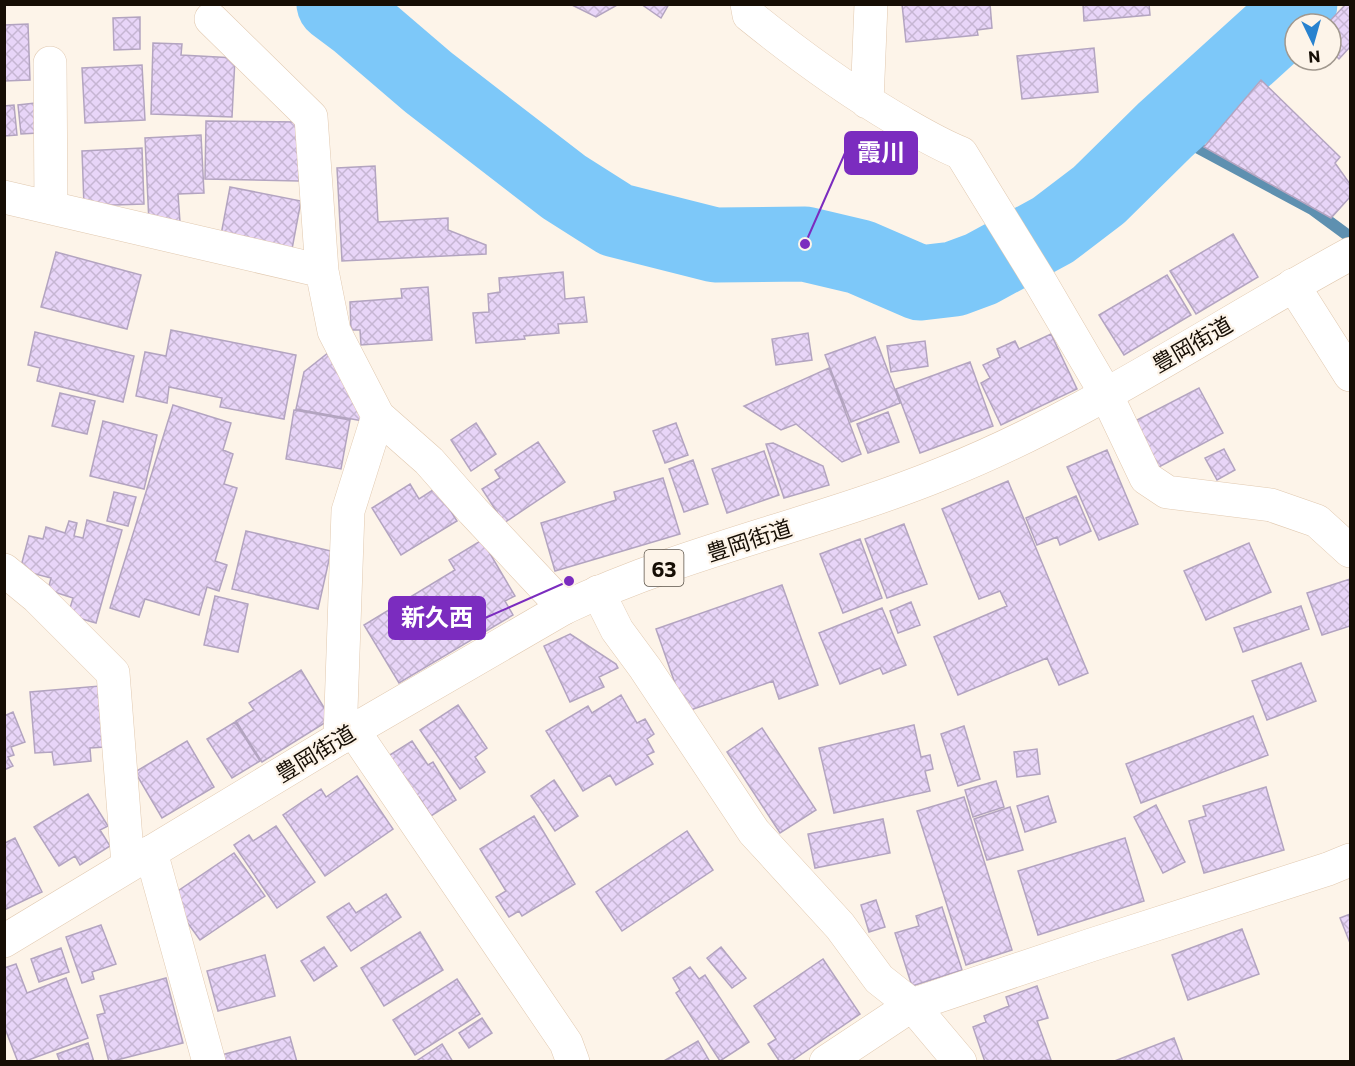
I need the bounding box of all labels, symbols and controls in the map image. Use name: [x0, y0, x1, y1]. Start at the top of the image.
north arrow: [1283, 12, 1343, 72]
text: N: [1308, 47, 1321, 67]
callout: 霞川: [845, 132, 917, 174]
text: 霞川: [857, 137, 905, 166]
street label: 豊岡街道: [1147, 310, 1237, 378]
street label: 豊岡街道: [703, 514, 795, 566]
road number: 63: [644, 550, 684, 586]
callout: 新久西: [389, 597, 485, 639]
text: 新久西: [401, 602, 473, 631]
street label: 豊岡街道: [270, 719, 360, 787]

